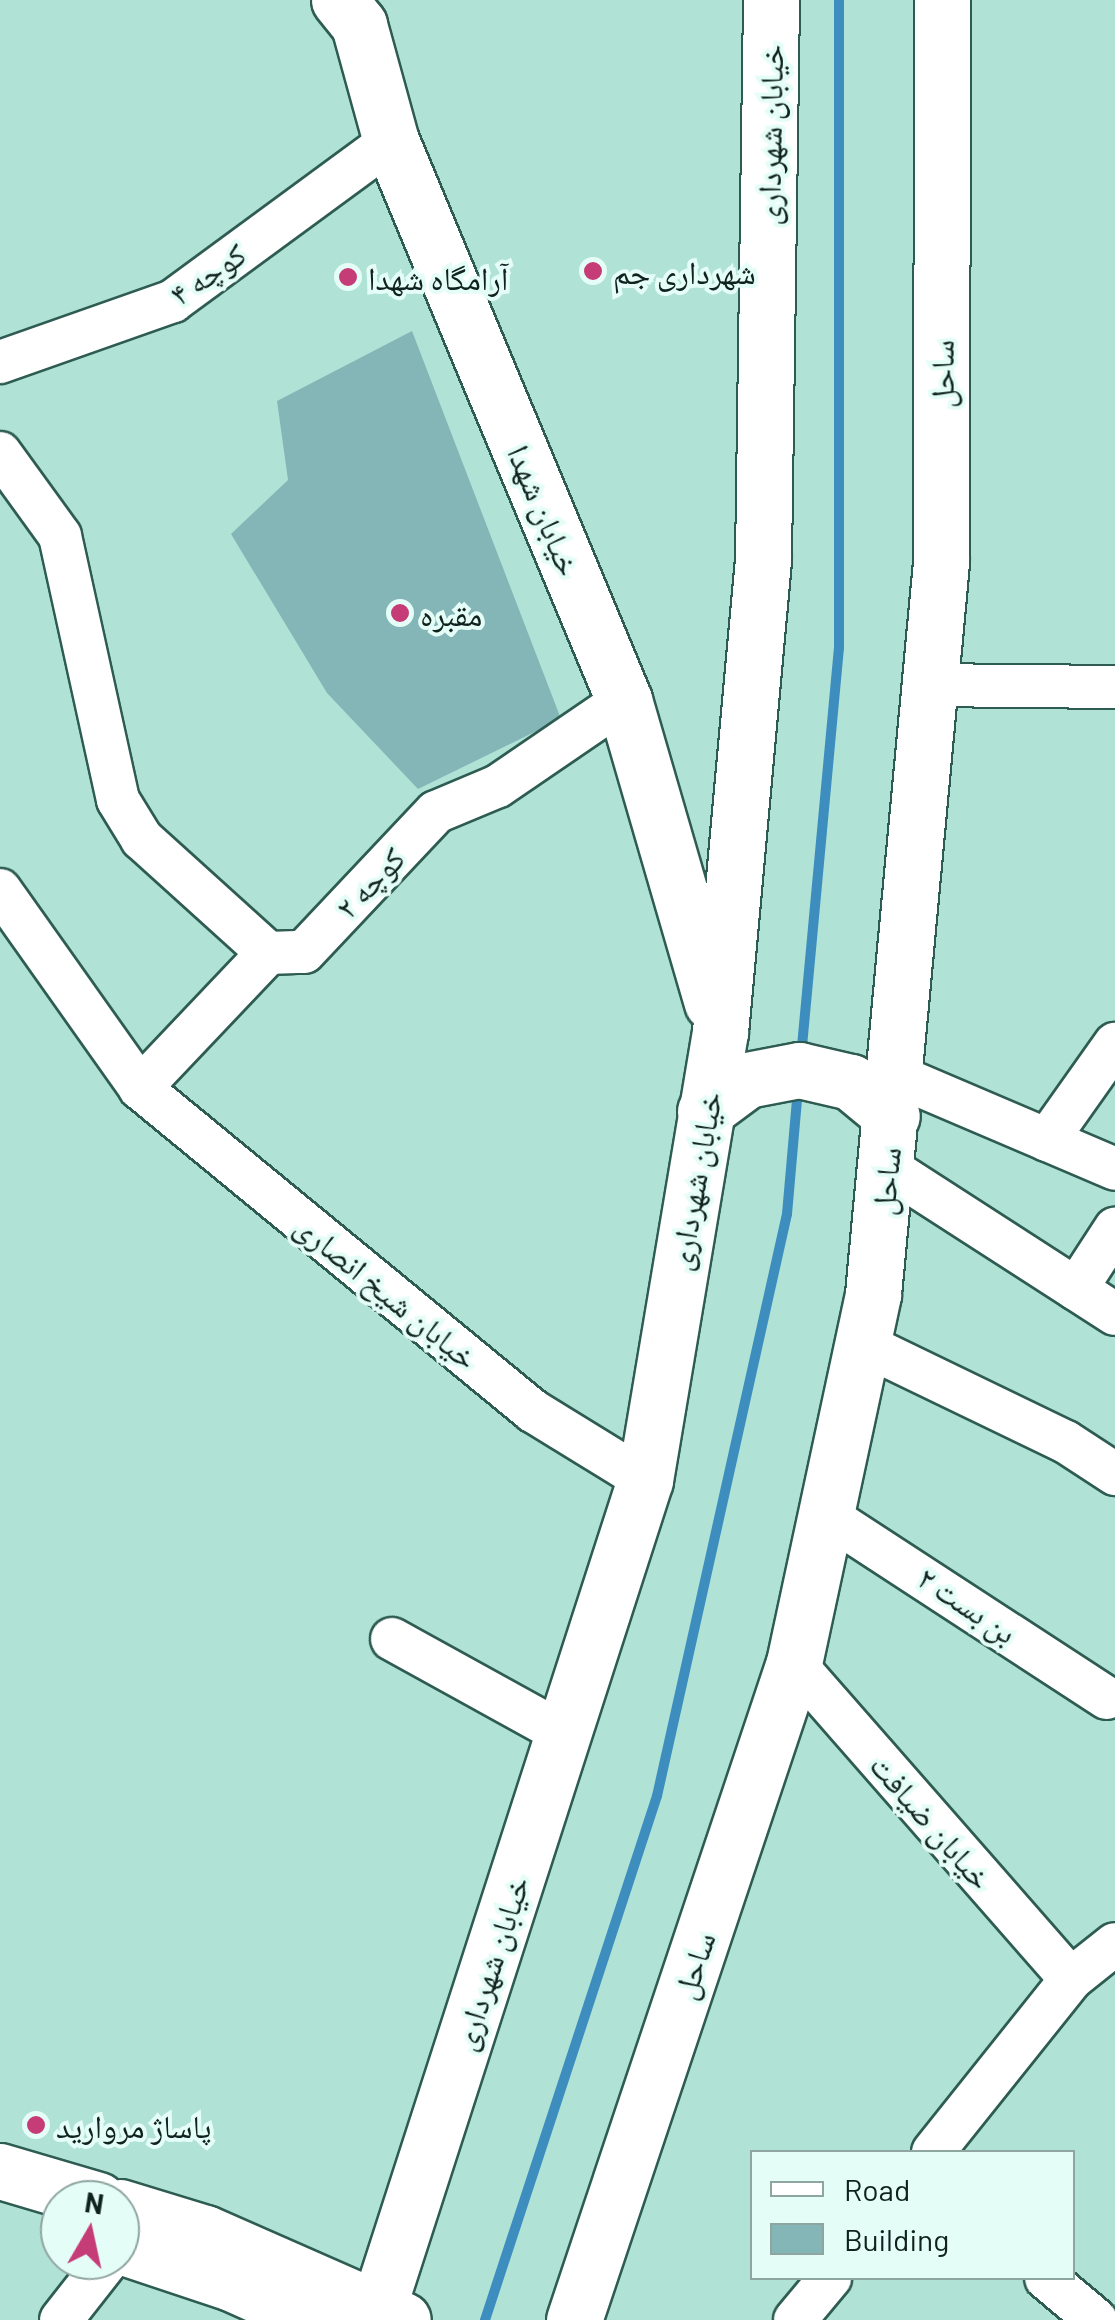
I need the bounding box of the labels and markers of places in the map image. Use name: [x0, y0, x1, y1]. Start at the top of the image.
place label: شهرداری جم: [613, 252, 756, 290]
place label: آرامگاه شهدا: [368, 258, 508, 296]
marker: شهرداری جم: [582, 260, 604, 282]
marker: آرامگاه شهدا: [337, 266, 359, 288]
place label: مقبره: [420, 594, 482, 632]
marker: مقبره: [389, 602, 411, 624]
place label: پاساژ مروارید: [56, 2106, 212, 2144]
marker: پاساژ مروارید: [25, 2114, 47, 2136]

